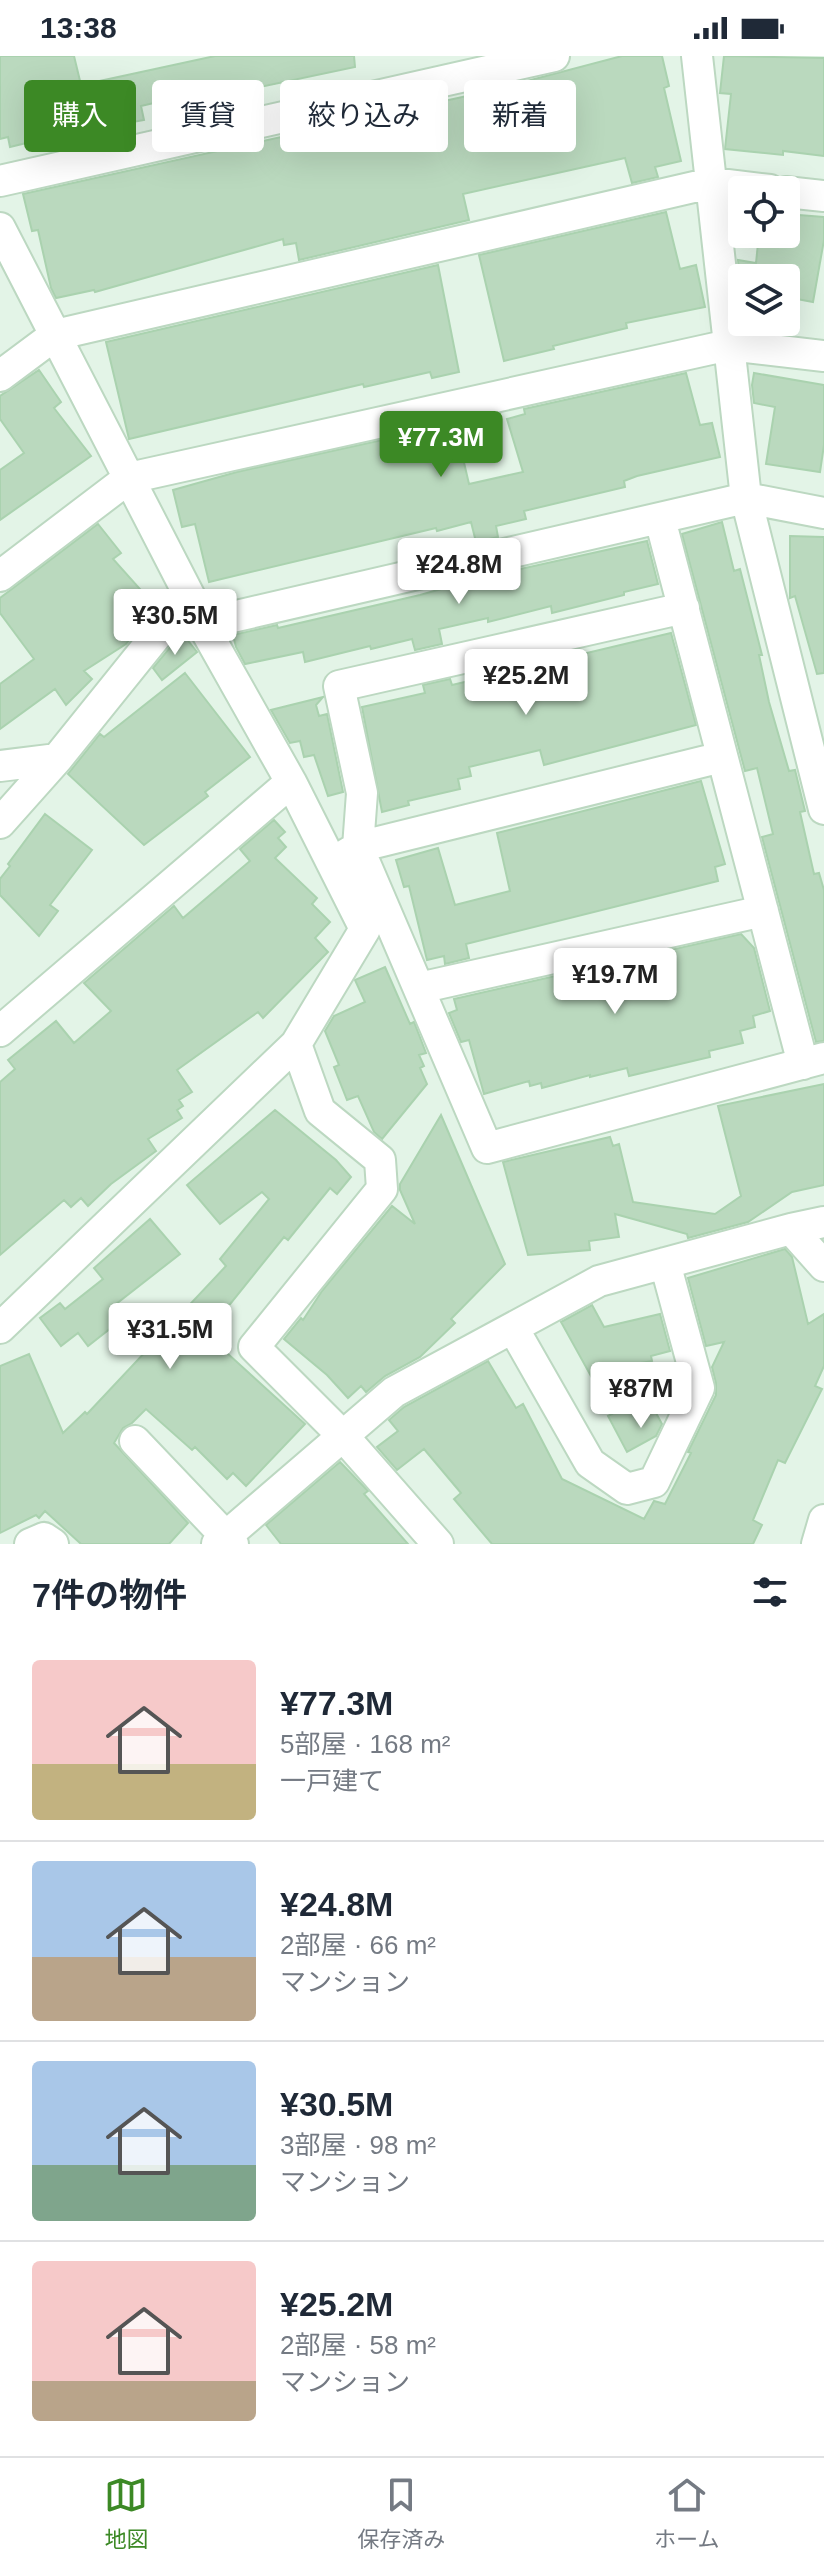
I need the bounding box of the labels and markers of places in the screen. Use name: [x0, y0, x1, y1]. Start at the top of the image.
pin: ¥77.3M: [376, 411, 506, 479]
pin: ¥24.8M: [394, 538, 524, 606]
pin: ¥30.5M: [110, 589, 240, 657]
pin: ¥25.2M: [461, 649, 591, 717]
pin: ¥19.7M: [550, 948, 680, 1016]
pin: ¥31.5M: [105, 1303, 235, 1371]
pin: ¥87M: [594, 1362, 688, 1430]

